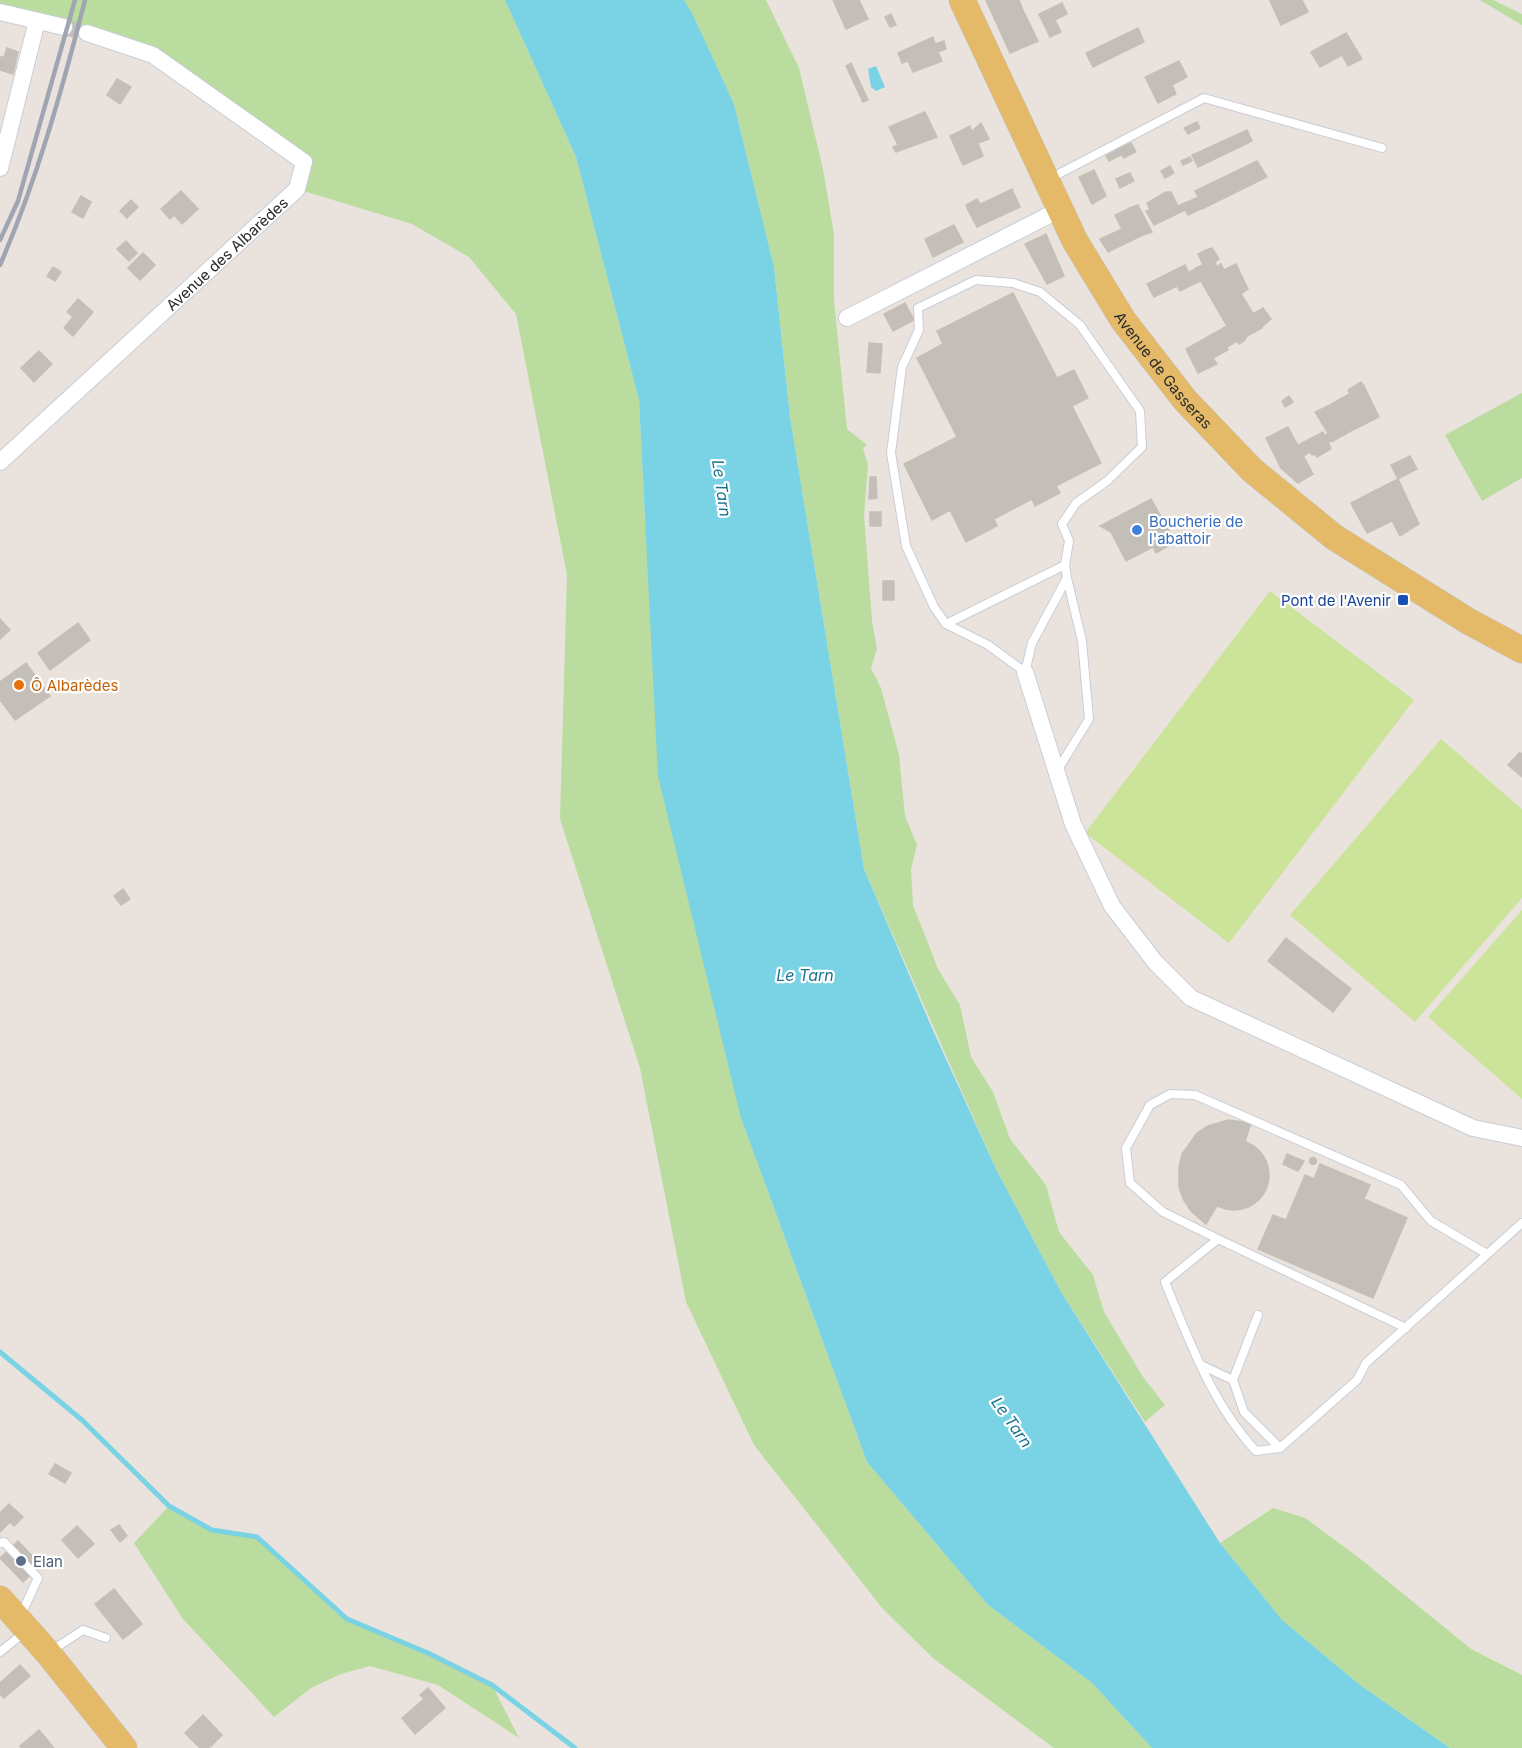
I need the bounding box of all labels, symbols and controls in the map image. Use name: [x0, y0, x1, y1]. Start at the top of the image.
street label: Avenue des Albarèdes: [162, 193, 292, 314]
street label: Avenue de Gasseras: [1111, 308, 1217, 433]
water label: Le Tarn: [708, 458, 736, 518]
place label: Boucherie de l'abattoir: [1149, 512, 1243, 548]
marker: Boucherie de l'abattoir: [1130, 523, 1144, 537]
place label: Pont de l'Avenir: [1281, 591, 1391, 610]
marker: Pont de l'Avenir: [1396, 593, 1410, 607]
place label: Ô Albarèdes: [31, 676, 118, 695]
marker: Ô Albarèdes: [12, 678, 26, 692]
water label: Le Tarn: [776, 965, 834, 985]
water label: Le Tarn: [987, 1393, 1037, 1451]
place label: Elan: [33, 1552, 63, 1571]
marker: Elan: [14, 1554, 28, 1568]

